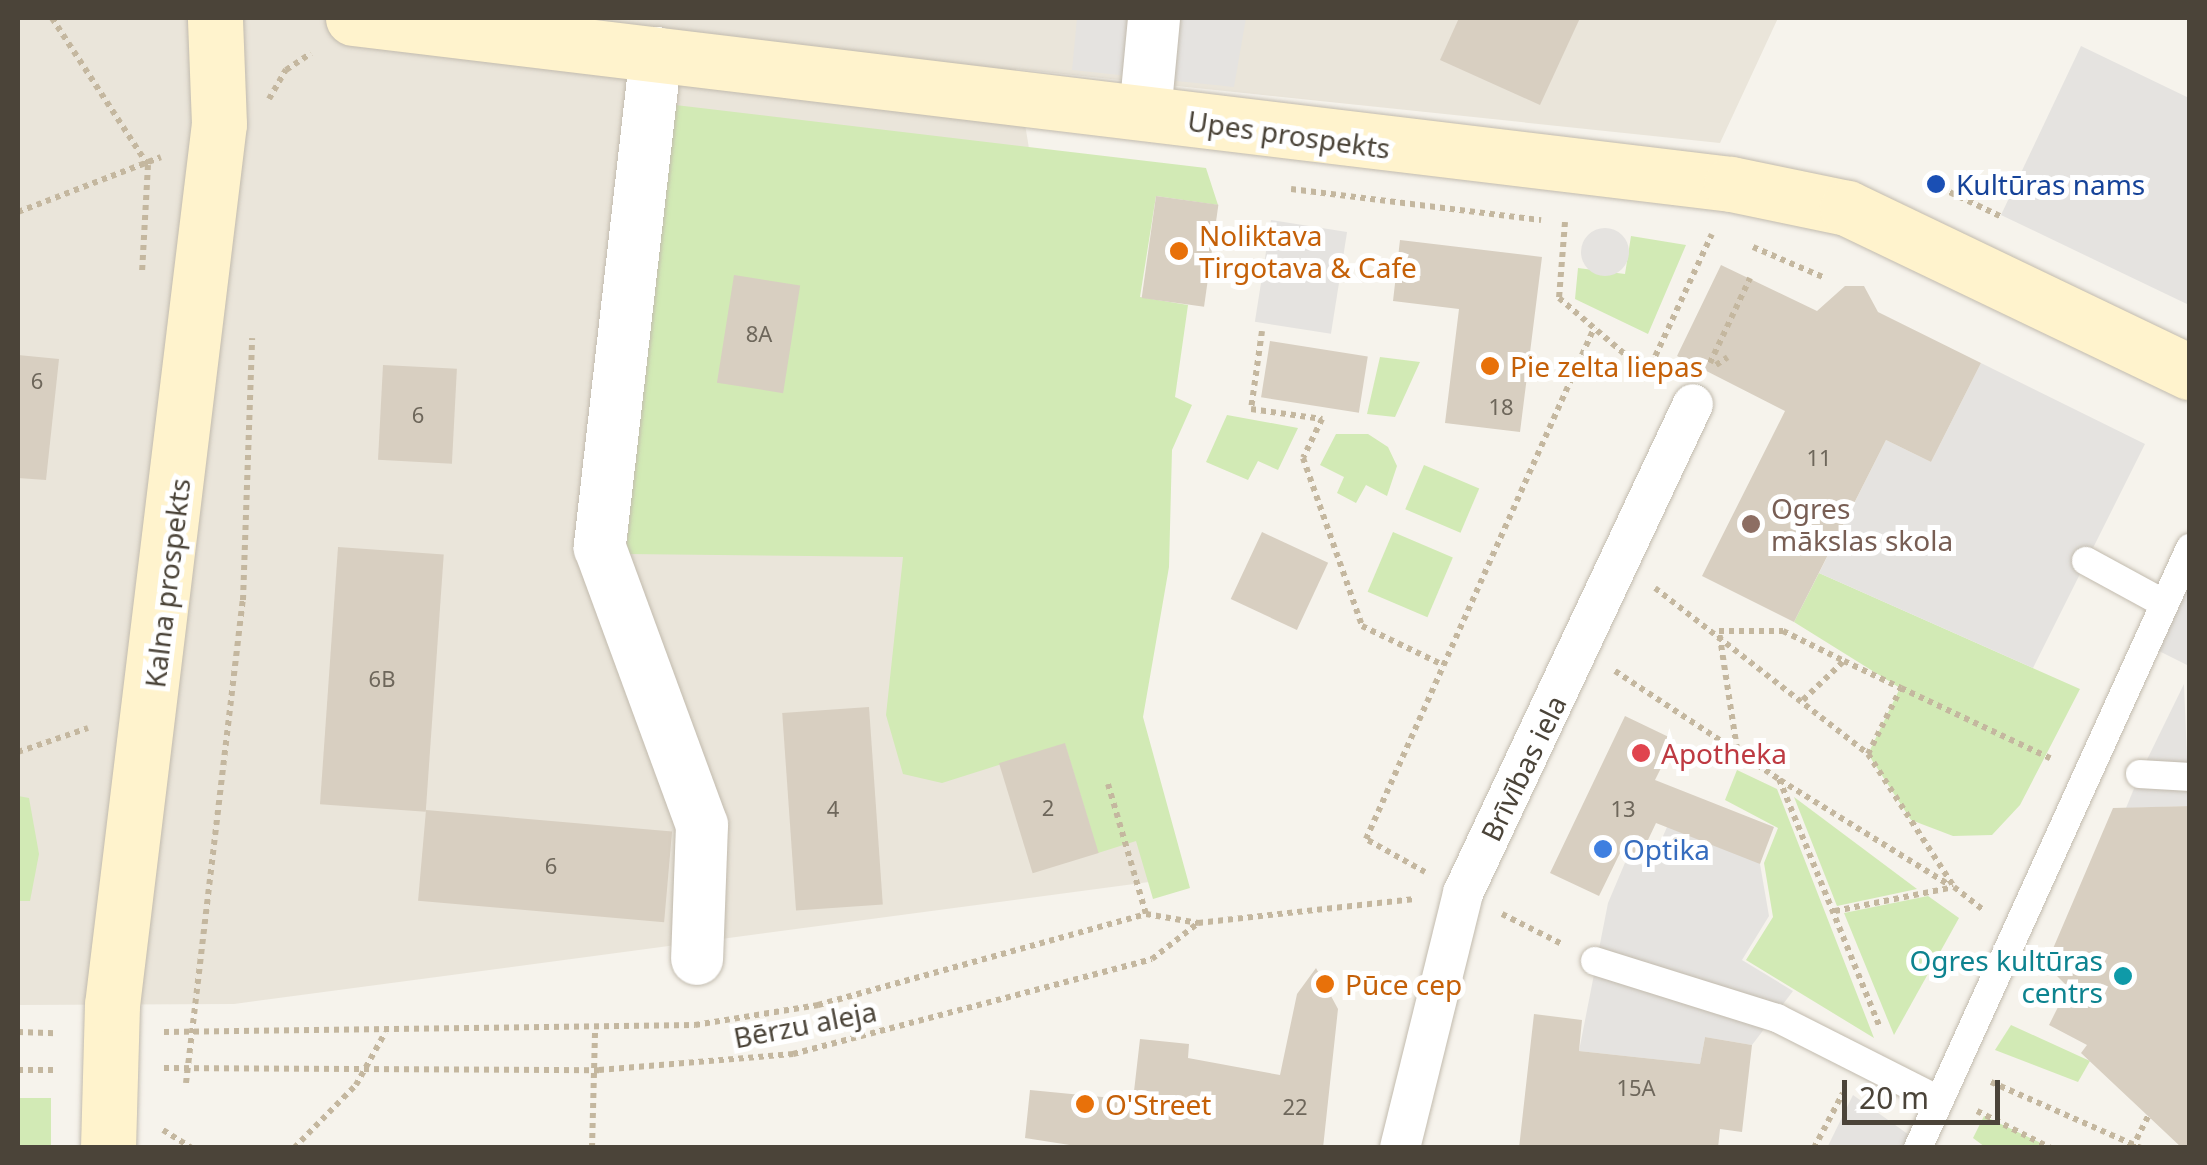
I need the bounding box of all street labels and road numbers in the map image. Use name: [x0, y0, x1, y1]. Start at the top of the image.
street label: Upes prospekts: [1186, 103, 1392, 165]
street label: Kalna prospekts: [137, 476, 197, 690]
street label: Brīvības iela: [1473, 690, 1573, 846]
street label: Bērzu aleja: [731, 994, 879, 1054]

